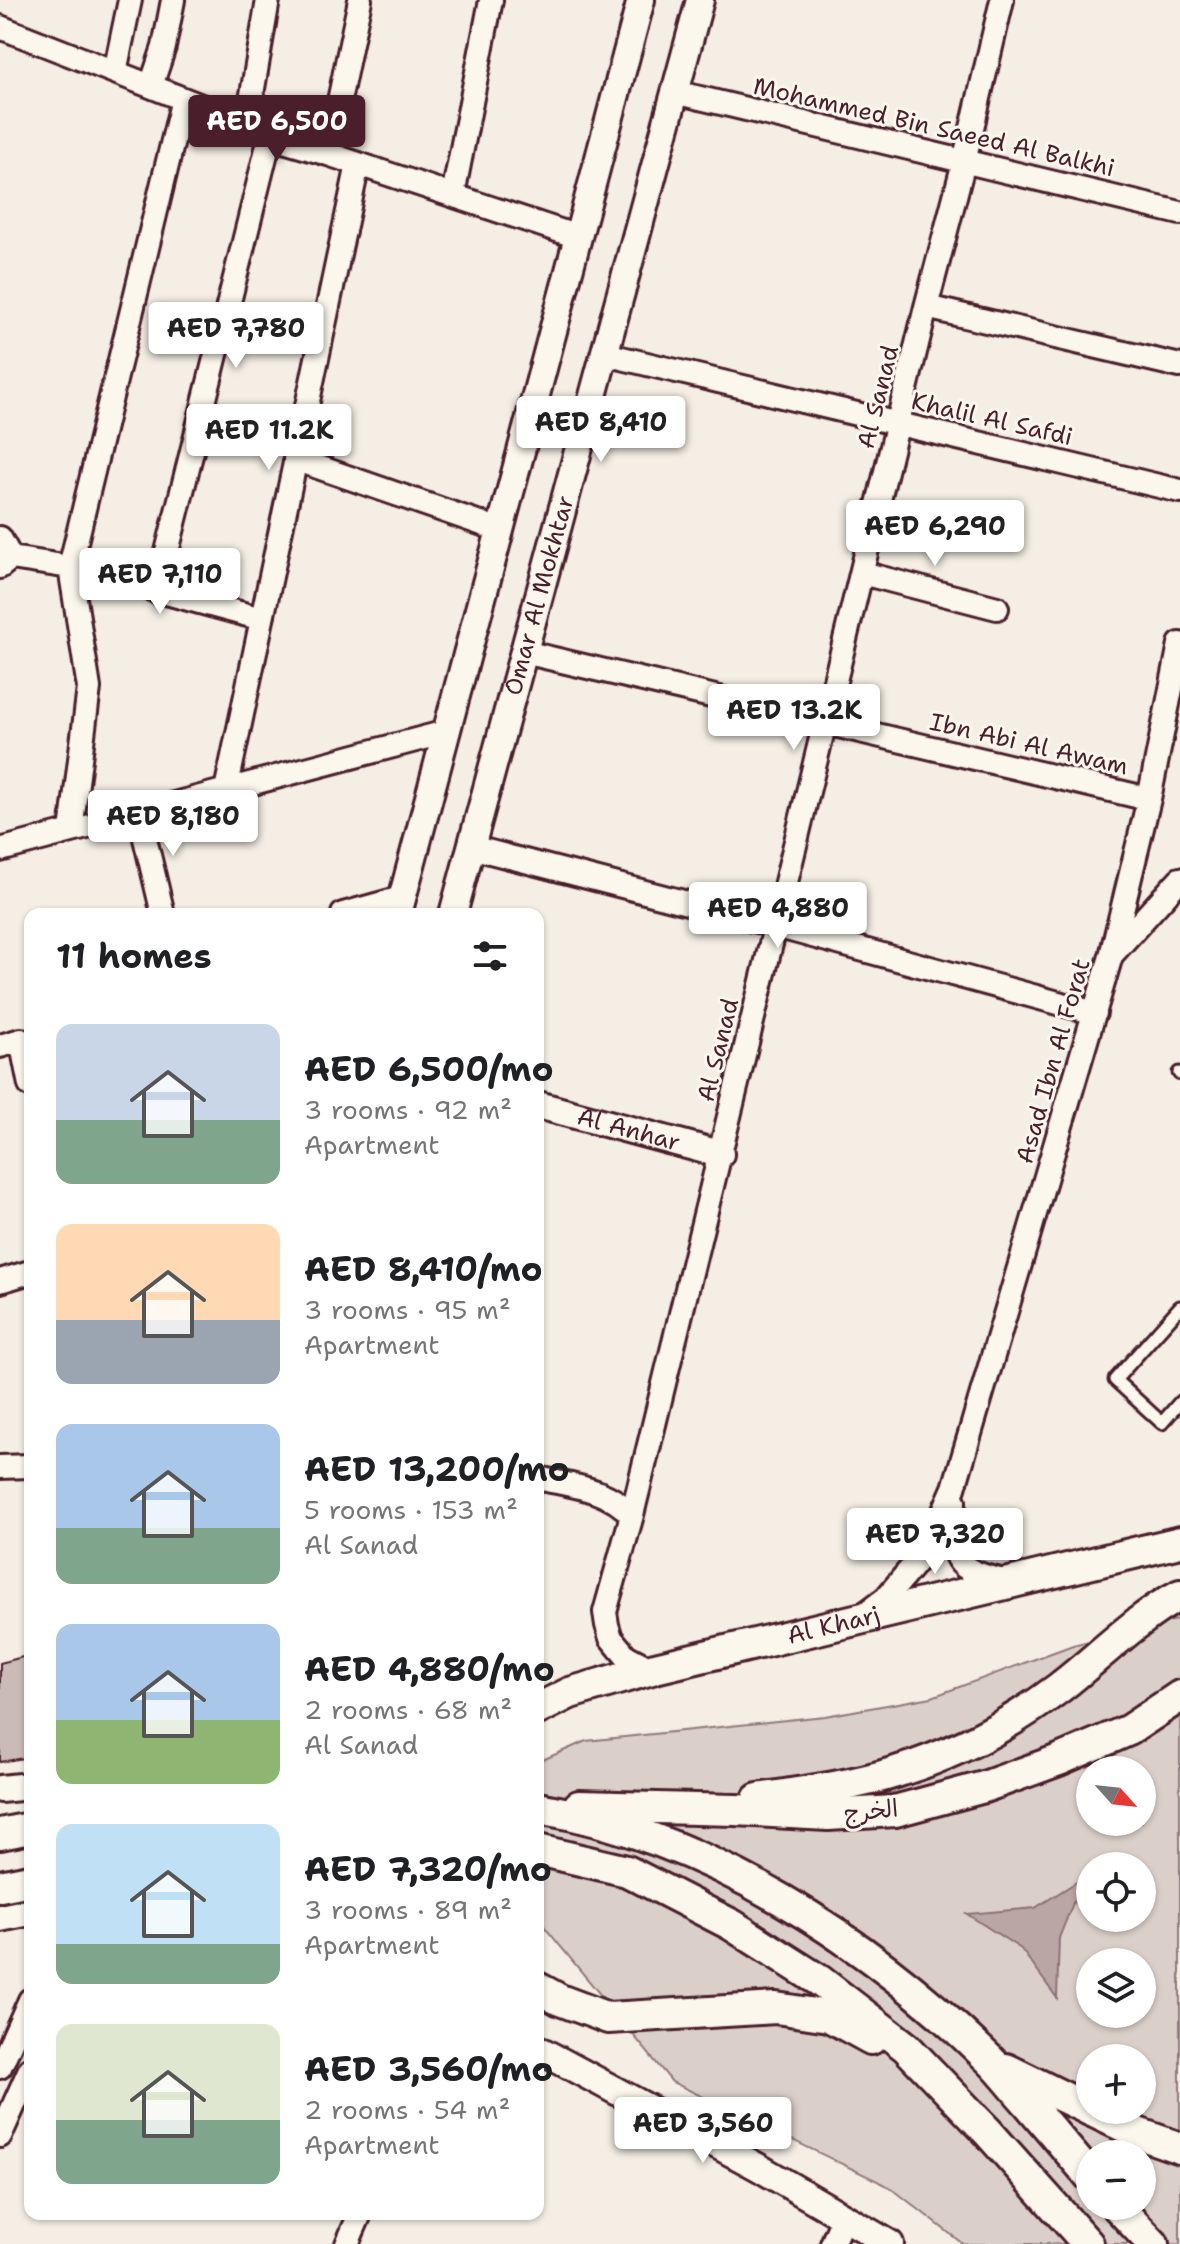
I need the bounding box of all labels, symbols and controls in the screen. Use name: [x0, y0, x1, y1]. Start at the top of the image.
street label: Mohammed Bin Saeed Al Balkhi: [750, 70, 1118, 184]
pin: AED 6,500: [185, 95, 369, 163]
text: AED 6,500: [206, 103, 348, 138]
pin: AED 7,780: [144, 302, 328, 370]
text: AED 7,780: [167, 310, 305, 345]
street label: Al Sanad: [850, 342, 906, 452]
street label: Khalil Al Safdi: [908, 385, 1076, 453]
pin: AED 8,410: [509, 396, 693, 464]
pin: AED 11.2K: [177, 404, 361, 472]
text: AED 8,410: [534, 404, 668, 439]
text: AED 11.2K: [204, 412, 334, 447]
street label: Omar Al Mokhtar: [497, 492, 581, 699]
pin: AED 6,290: [843, 500, 1027, 568]
text: AED 6,290: [864, 508, 1006, 543]
pin: AED 7,110: [68, 548, 252, 616]
text: AED 7,110: [97, 556, 223, 591]
pin: AED 13.2K: [702, 684, 886, 752]
text: AED 13.2K: [726, 692, 862, 727]
street label: Ibn Abi Al Awam: [927, 706, 1131, 782]
pin: AED 8,180: [81, 790, 265, 858]
text: AED 8,180: [106, 798, 240, 833]
pin: AED 4,880: [686, 882, 870, 950]
text: AED 4,880: [707, 890, 849, 925]
text: 11 homes: [56, 933, 212, 979]
icon: filters: [468, 934, 512, 978]
street label: Asad Ibn Al Forat: [1008, 955, 1098, 1167]
street label: Al Sanad: [690, 995, 746, 1105]
text: AED 6,500/mo: [304, 1046, 554, 1092]
icon: home: [120, 1056, 216, 1152]
text: 3 rooms · 92 m²: [304, 1092, 512, 1127]
street label: Al Anhar: [574, 1100, 684, 1159]
text: Apartment: [304, 1127, 440, 1162]
text: AED 8,410/mo: [304, 1246, 543, 1292]
icon: home: [120, 1256, 216, 1352]
text: 3 rooms · 95 m²: [304, 1292, 511, 1327]
text: Apartment: [304, 1327, 440, 1362]
text: AED 13,200/mo: [304, 1446, 570, 1492]
icon: home: [120, 1456, 216, 1552]
text: 5 rooms · 153 m²: [304, 1492, 518, 1527]
pin: AED 7,320: [843, 1508, 1027, 1576]
text: AED 7,320: [865, 1516, 1005, 1551]
text: Al Sanad: [304, 1527, 418, 1562]
street label: Al Kharj: [784, 1599, 883, 1652]
text: AED 4,880/mo: [304, 1646, 555, 1692]
icon: home: [120, 1656, 216, 1752]
text: 2 rooms · 68 m²: [304, 1692, 512, 1727]
text: Al Sanad: [304, 1727, 418, 1762]
north arrow: [1076, 1756, 1156, 1836]
map controls: [1076, 1756, 1156, 2220]
street label: الخرج: [842, 1792, 900, 1830]
text: AED 7,320/mo: [304, 1846, 552, 1892]
button: locate: [1076, 1852, 1156, 1932]
icon: home: [120, 1856, 216, 1952]
text: 3 rooms · 89 m²: [304, 1892, 512, 1927]
text: Apartment: [304, 1927, 440, 1962]
button: layers: [1076, 1948, 1156, 2028]
button: +: [1076, 2044, 1156, 2124]
text: AED 3,560/mo: [304, 2046, 553, 2092]
icon: home: [120, 2056, 216, 2152]
text: 2 rooms · 54 m²: [304, 2092, 510, 2127]
pin: AED 3,560: [611, 2097, 795, 2165]
text: AED 3,560: [632, 2105, 774, 2140]
text: Apartment: [304, 2127, 440, 2162]
button: −: [1076, 2140, 1156, 2220]

